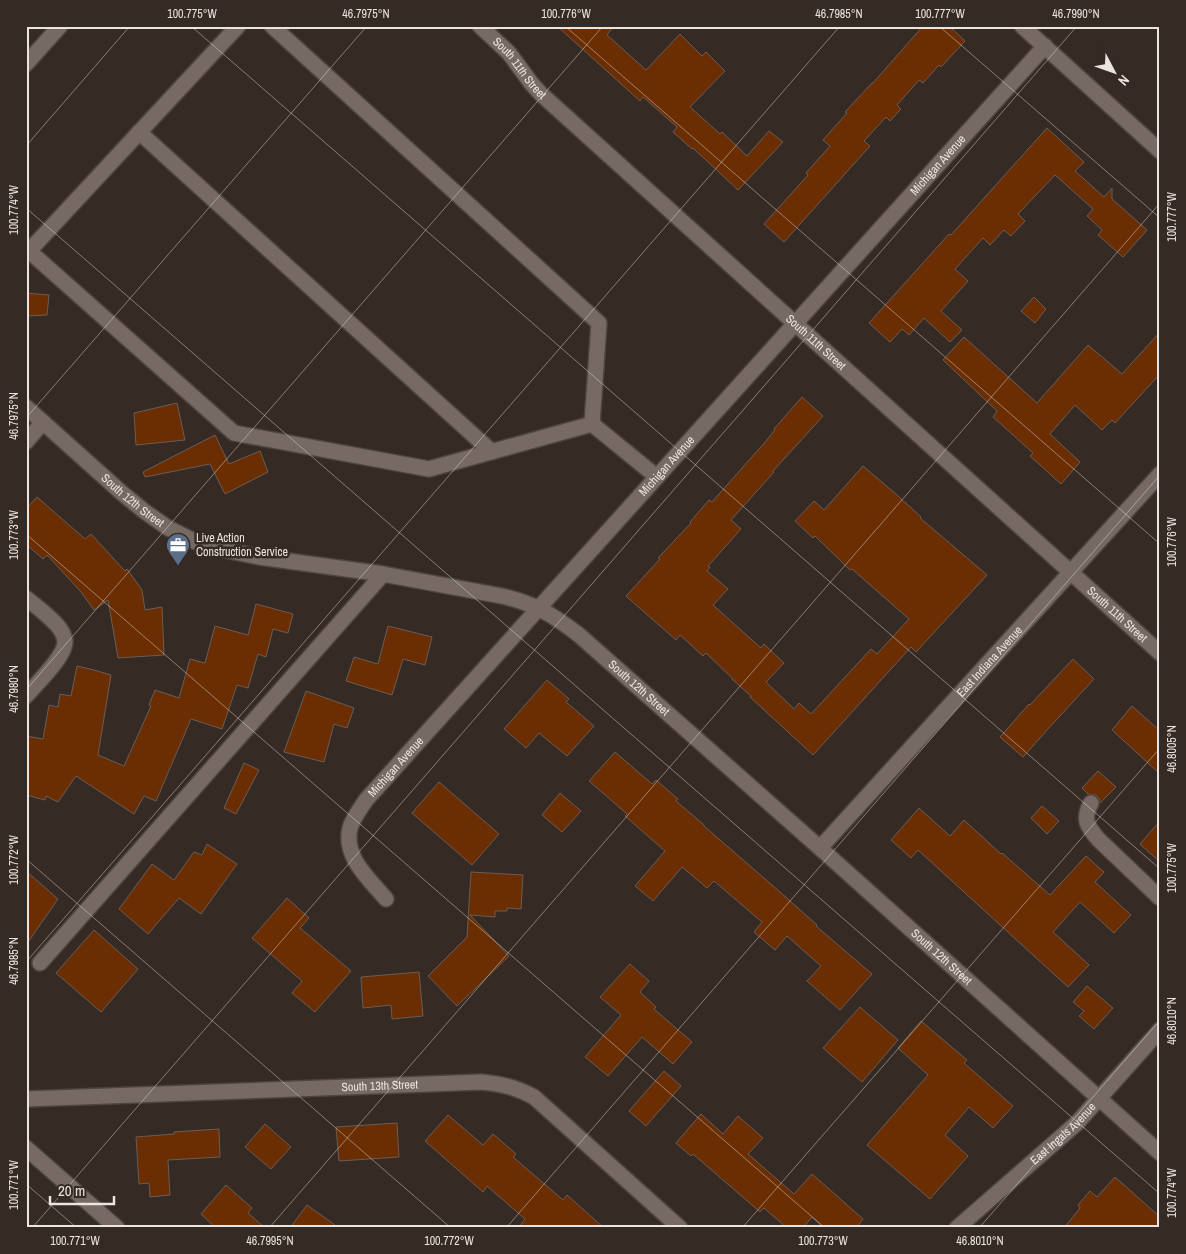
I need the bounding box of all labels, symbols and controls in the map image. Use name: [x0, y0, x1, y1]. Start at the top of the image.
text: 100.775°W: [167, 6, 218, 22]
text: 46.7975°N: [342, 6, 390, 22]
text: 100.776°W: [541, 6, 592, 22]
text: 46.7985°N: [815, 6, 863, 22]
text: 100.777°W: [915, 6, 966, 22]
text: 46.7990°N: [1052, 6, 1100, 22]
street label: South 11th Street: [489, 34, 550, 103]
north arrow: [1088, 48, 1138, 98]
text: N: [1114, 71, 1133, 90]
street label: Michigan Avenue: [906, 131, 969, 199]
text: 100.774°W: [6, 184, 22, 235]
text: 100.777°W: [1164, 191, 1180, 242]
street label: South 11th Street: [782, 311, 850, 374]
text: 46.7975°N: [6, 392, 22, 440]
street label: Michigan Avenue: [635, 432, 698, 500]
street label: South 12th Street: [98, 470, 168, 531]
text: 100.773°W: [6, 509, 22, 560]
text: 100.776°W: [1164, 516, 1180, 567]
place label: Live Action Construction Service: [196, 530, 288, 560]
office icon: Live Action Construction Service: [165, 532, 191, 566]
street label: South 11th Street: [1084, 583, 1151, 646]
street label: East Indiana Avenue: [953, 623, 1026, 701]
street label: South 12th Street: [605, 656, 673, 719]
text: 46.7980°N: [6, 665, 22, 713]
text: 46.8005°N: [1164, 725, 1180, 773]
street label: Michigan Avenue: [364, 733, 427, 800]
text: 100.772°W: [6, 834, 22, 885]
text: 100.775°W: [1164, 842, 1180, 893]
street label: South 12th Street: [908, 925, 976, 989]
text: 46.7985°N: [6, 937, 22, 985]
text: 46.8010°N: [1164, 997, 1180, 1045]
street label: South 13th Street: [341, 1076, 419, 1095]
street label: East Ingals Avenue: [1027, 1099, 1099, 1168]
text: 100.771°W: [6, 1159, 22, 1210]
text: 100.774°W: [1164, 1167, 1180, 1218]
scale bar: [50, 1174, 114, 1206]
text: 20 m: [58, 1180, 85, 1201]
text: 100.771°W: [50, 1233, 101, 1249]
text: 46.7995°N: [246, 1233, 294, 1249]
text: 100.772°W: [424, 1233, 475, 1249]
text: 100.773°W: [798, 1233, 849, 1249]
text: 46.8010°N: [956, 1233, 1004, 1249]

